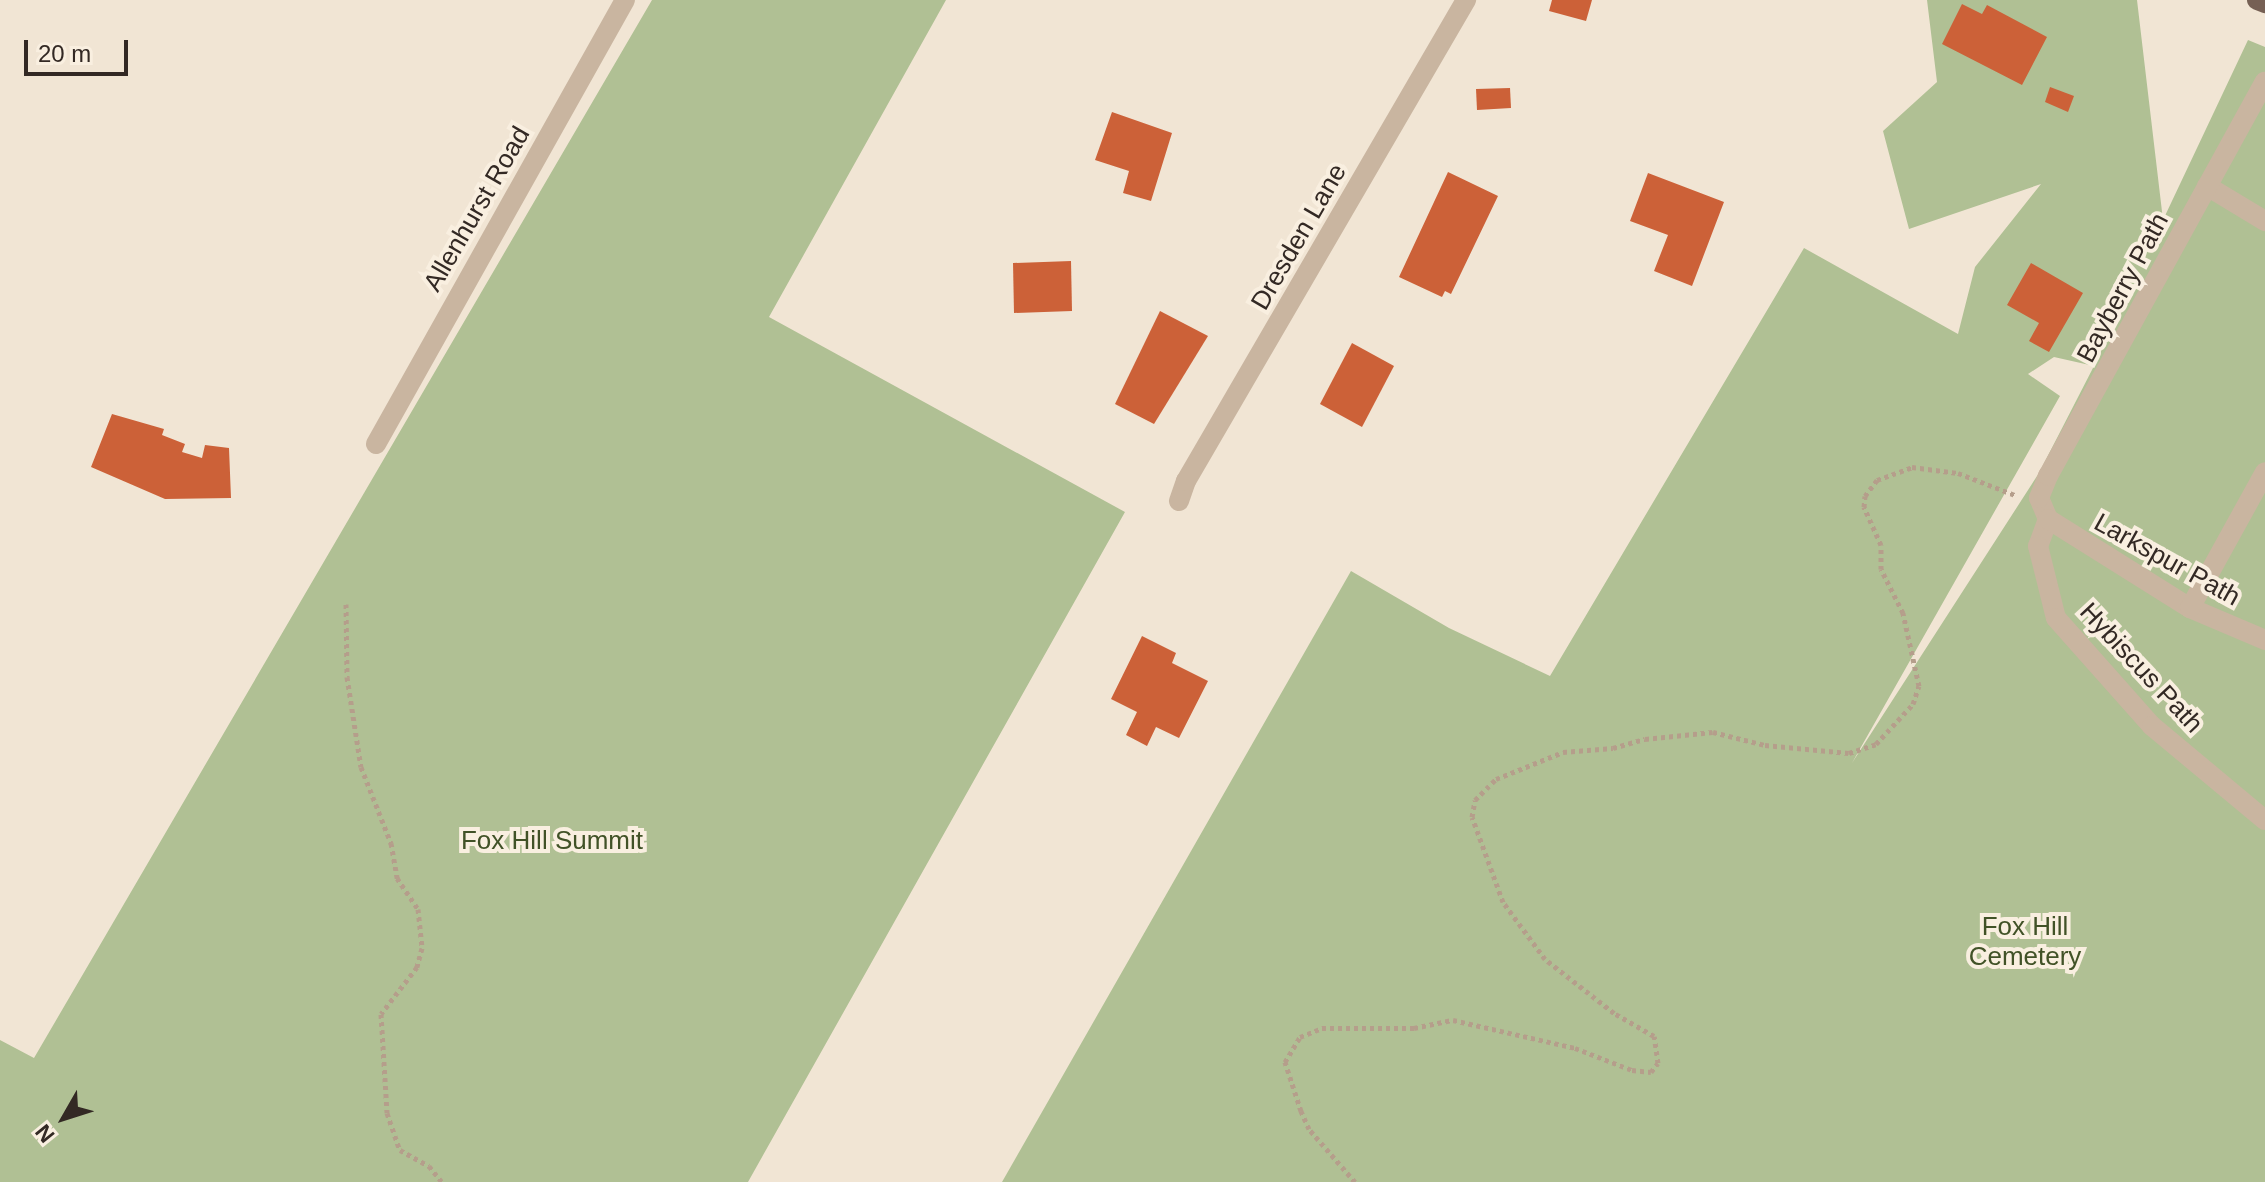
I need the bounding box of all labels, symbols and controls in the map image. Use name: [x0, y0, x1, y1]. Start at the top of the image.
scale bar: [28, 24, 132, 74]
text: 20 m: [38, 40, 91, 67]
street label: Allenhurst Road: [417, 121, 537, 297]
street label: Dresden Lane: [1245, 158, 1353, 316]
street label: Bayberry Path: [2071, 208, 2175, 368]
street label: Larkspur Path: [2089, 507, 2245, 613]
street label: Hybiscus Path: [2073, 597, 2209, 739]
park label: Fox Hill Summit: [461, 825, 643, 857]
park label: Fox Hill Cemetery: [1969, 911, 2081, 972]
north arrow: [24, 1078, 104, 1158]
text: N: [30, 1119, 60, 1147]

